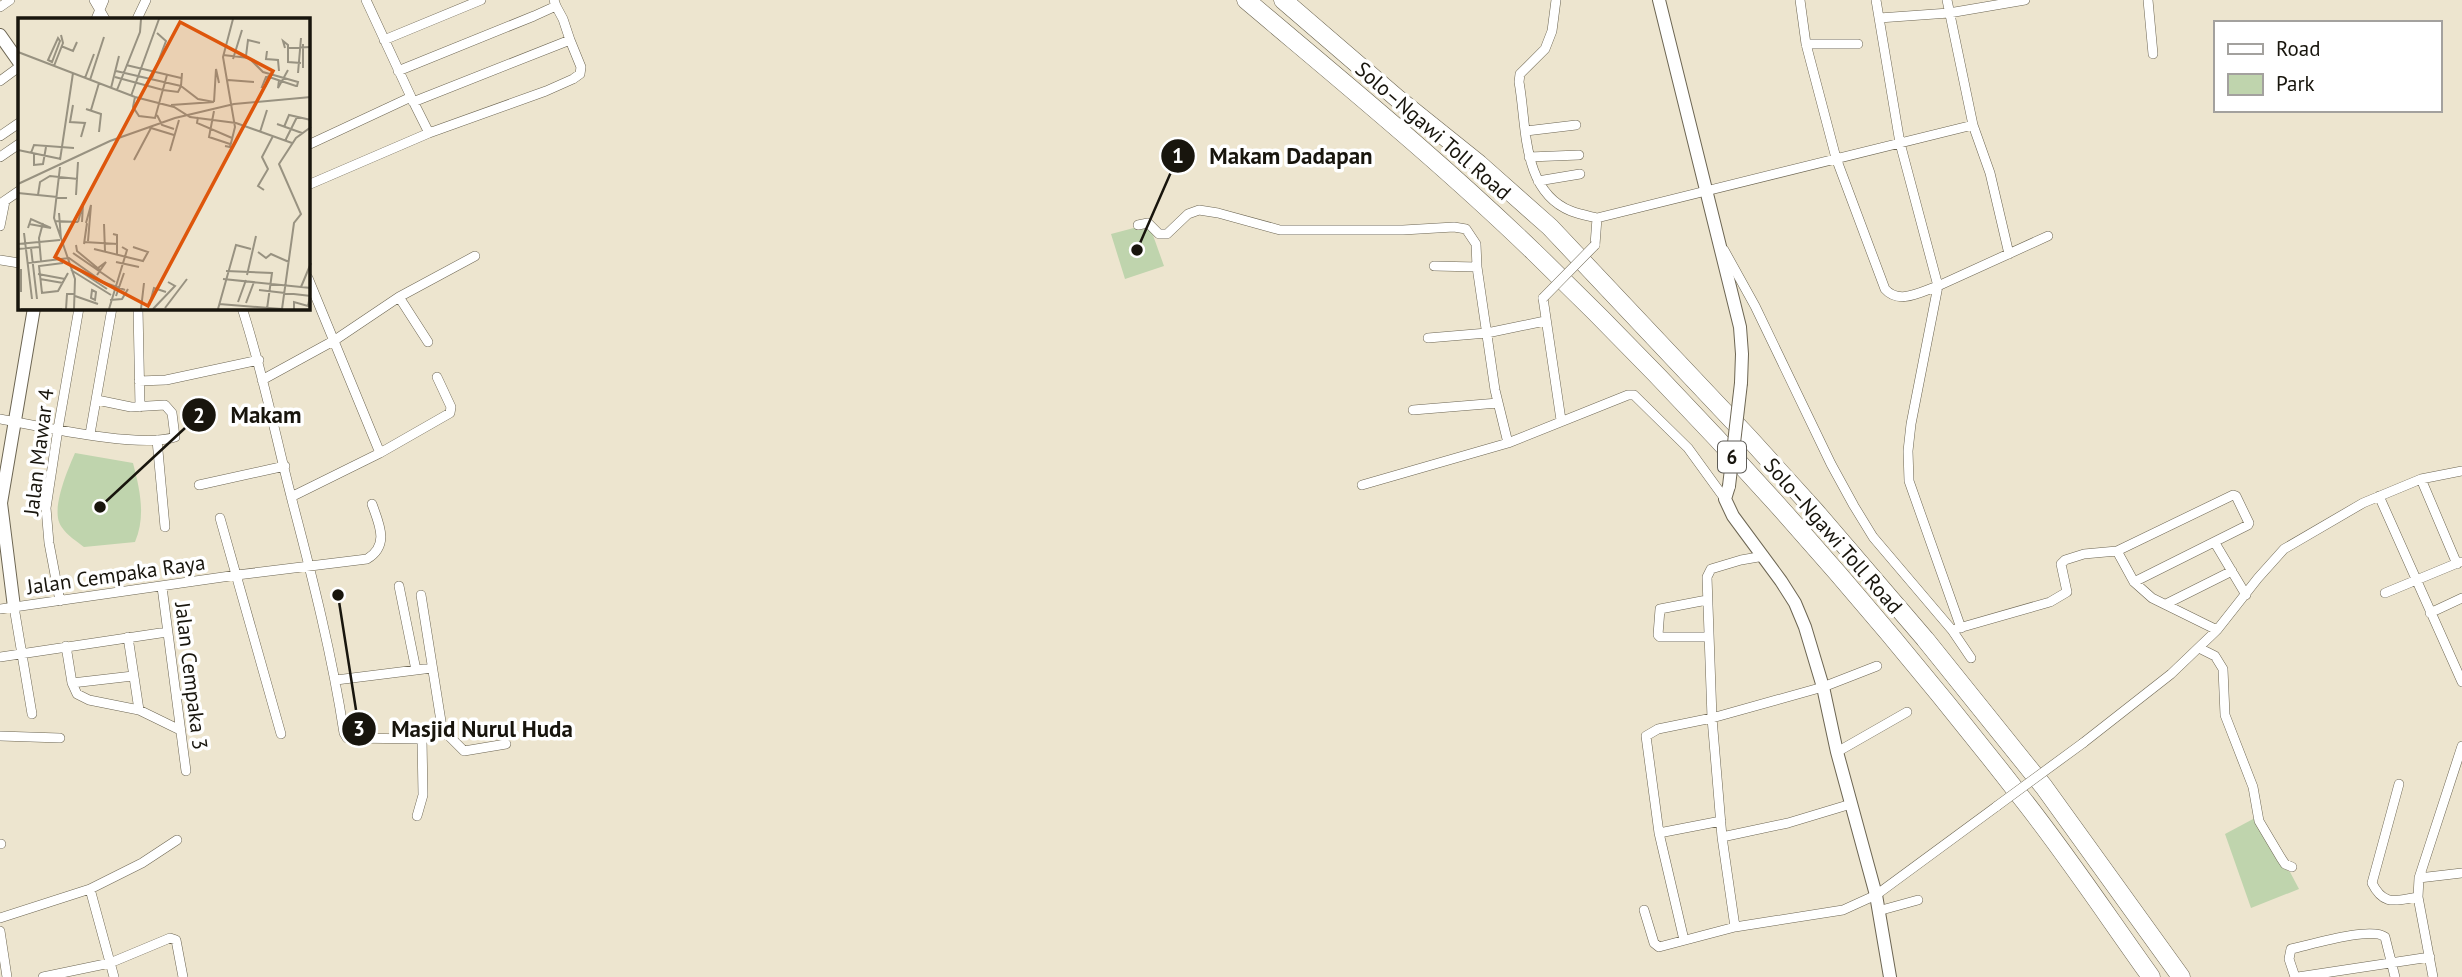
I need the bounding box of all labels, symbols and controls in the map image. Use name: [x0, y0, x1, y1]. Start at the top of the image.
inset map: [18, 18, 310, 310]
legend: [2214, 21, 2441, 112]
text: Road: [2276, 35, 2320, 62]
street label: Solo–Ngawi Toll Road: [1350, 55, 1517, 206]
text: Park: [2276, 70, 2315, 97]
callout: Makam Dadapan: [1161, 134, 1387, 178]
text: Makam Dadapan: [1209, 141, 1373, 170]
text: 1: [1172, 142, 1184, 169]
street label: Jalan Mawar 4: [17, 387, 60, 518]
callout: Makam: [181, 393, 315, 437]
text: Makam: [230, 400, 302, 429]
text: 2: [193, 402, 205, 429]
road number: 6: [1718, 442, 1746, 472]
street label: Solo–Ngawi Toll Road: [1758, 452, 1909, 619]
street label: Jalan Cempaka Raya: [24, 549, 207, 601]
street label: Jalan Cempaka 3: [169, 600, 214, 751]
callout: Masjid Nurul Huda: [342, 707, 586, 751]
text: Masjid Nurul Huda: [391, 714, 573, 743]
text: 3: [353, 715, 365, 742]

